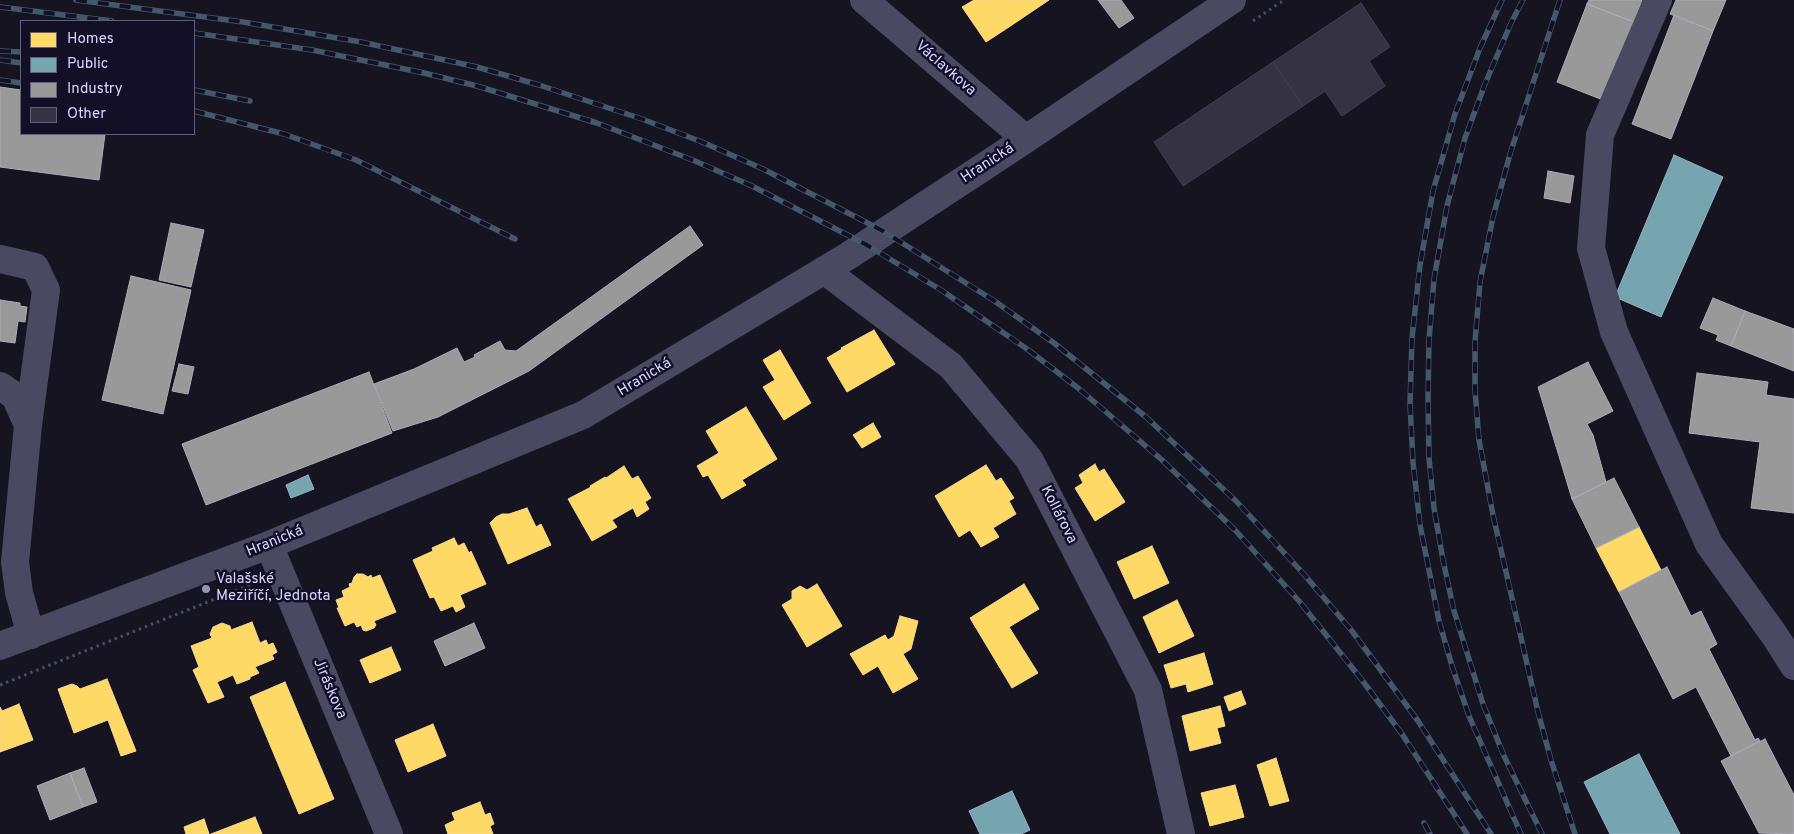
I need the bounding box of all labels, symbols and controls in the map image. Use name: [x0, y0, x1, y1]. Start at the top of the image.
legend: [20, 20, 195, 135]
text: Homes: [67, 30, 114, 49]
street label: Václavkova: [911, 38, 979, 100]
text: Public: [67, 55, 108, 74]
text: Industry: [67, 80, 123, 99]
text: Other: [67, 105, 106, 124]
street label: Hranická: [958, 140, 1018, 188]
street label: Hranická: [615, 355, 675, 401]
street label: Kollárova: [1036, 483, 1080, 547]
street label: Hranická: [244, 522, 306, 562]
place label: Valašské Meziříčí, Jednota: [216, 571, 331, 606]
marker: Valašské Meziříčí, Jednota: [200, 583, 212, 595]
street label: Jiráskova: [308, 656, 350, 722]

